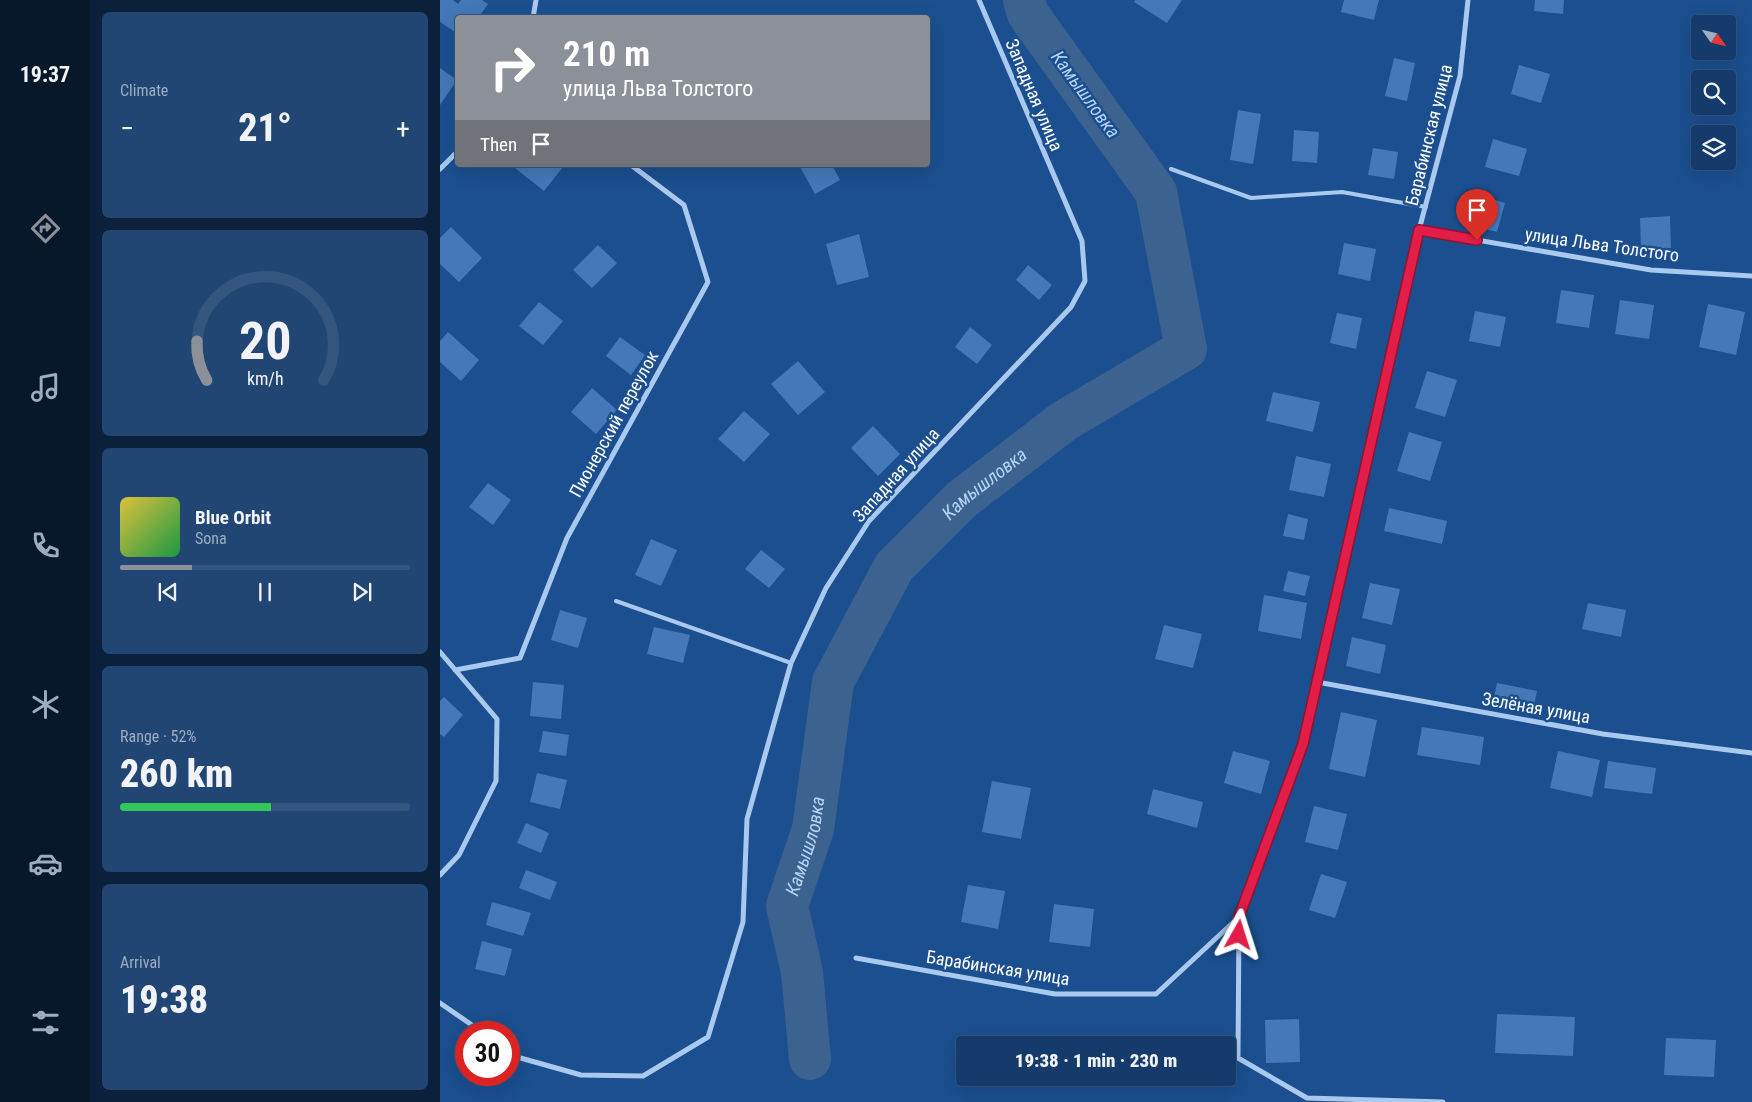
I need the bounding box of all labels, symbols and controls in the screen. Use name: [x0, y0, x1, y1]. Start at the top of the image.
north arrow: [1691, 15, 1736, 60]
map controls: [1691, 15, 1736, 170]
text: 210 m: [563, 34, 650, 75]
icon: right: [480, 35, 545, 100]
street label: Западная улица: [1001, 36, 1067, 154]
water label: Камышловка: [1046, 46, 1125, 142]
text: 19:37: [20, 62, 70, 87]
street label: Барабинская улица: [1401, 62, 1456, 208]
button: search: [1691, 70, 1736, 115]
text: улица Льва Толстого: [563, 76, 753, 101]
text: Climate: [120, 81, 168, 100]
text: 21°: [238, 106, 292, 150]
text: −: [120, 112, 134, 145]
text: +: [396, 112, 410, 145]
button: layers: [1691, 125, 1736, 170]
icon: arrive: [527, 130, 555, 158]
text: Then: [480, 133, 517, 156]
pin: [1456, 189, 1498, 240]
icon: arrive: [1463, 196, 1491, 224]
icon: directions: [28, 211, 63, 246]
street label: улица Льва Толстого: [1524, 223, 1681, 266]
text: 20: [239, 311, 291, 372]
street label: Пионерский переулок: [565, 347, 663, 501]
text: km/h: [247, 368, 283, 389]
icon: music: [28, 370, 63, 405]
street label: Западная улица: [848, 423, 943, 526]
water label: Камышловка: [937, 443, 1031, 525]
text: Blue Orbit: [195, 506, 271, 529]
icon: phone: [28, 528, 63, 563]
text: Sona: [195, 529, 227, 548]
icon: previous: [154, 578, 182, 606]
icon: pause: [251, 578, 279, 606]
icon: next: [348, 578, 376, 606]
icon: climate: [28, 687, 63, 722]
street label: Зелёная улица: [1480, 688, 1592, 727]
text: Range · 52%: [120, 727, 196, 746]
text: 260 km: [120, 752, 233, 796]
water label: Камышловка: [780, 795, 829, 899]
icon: car: [28, 846, 63, 881]
position arrow: [1212, 908, 1264, 960]
street label: Барабинская улица: [925, 946, 1071, 989]
text: Arrival: [120, 953, 161, 972]
text: 19:38: [120, 978, 208, 1022]
icon: filters: [28, 1005, 63, 1040]
speed limit sign: 30: [455, 1021, 520, 1086]
text: 19:38 · 1 min · 230 m: [1015, 1049, 1177, 1072]

